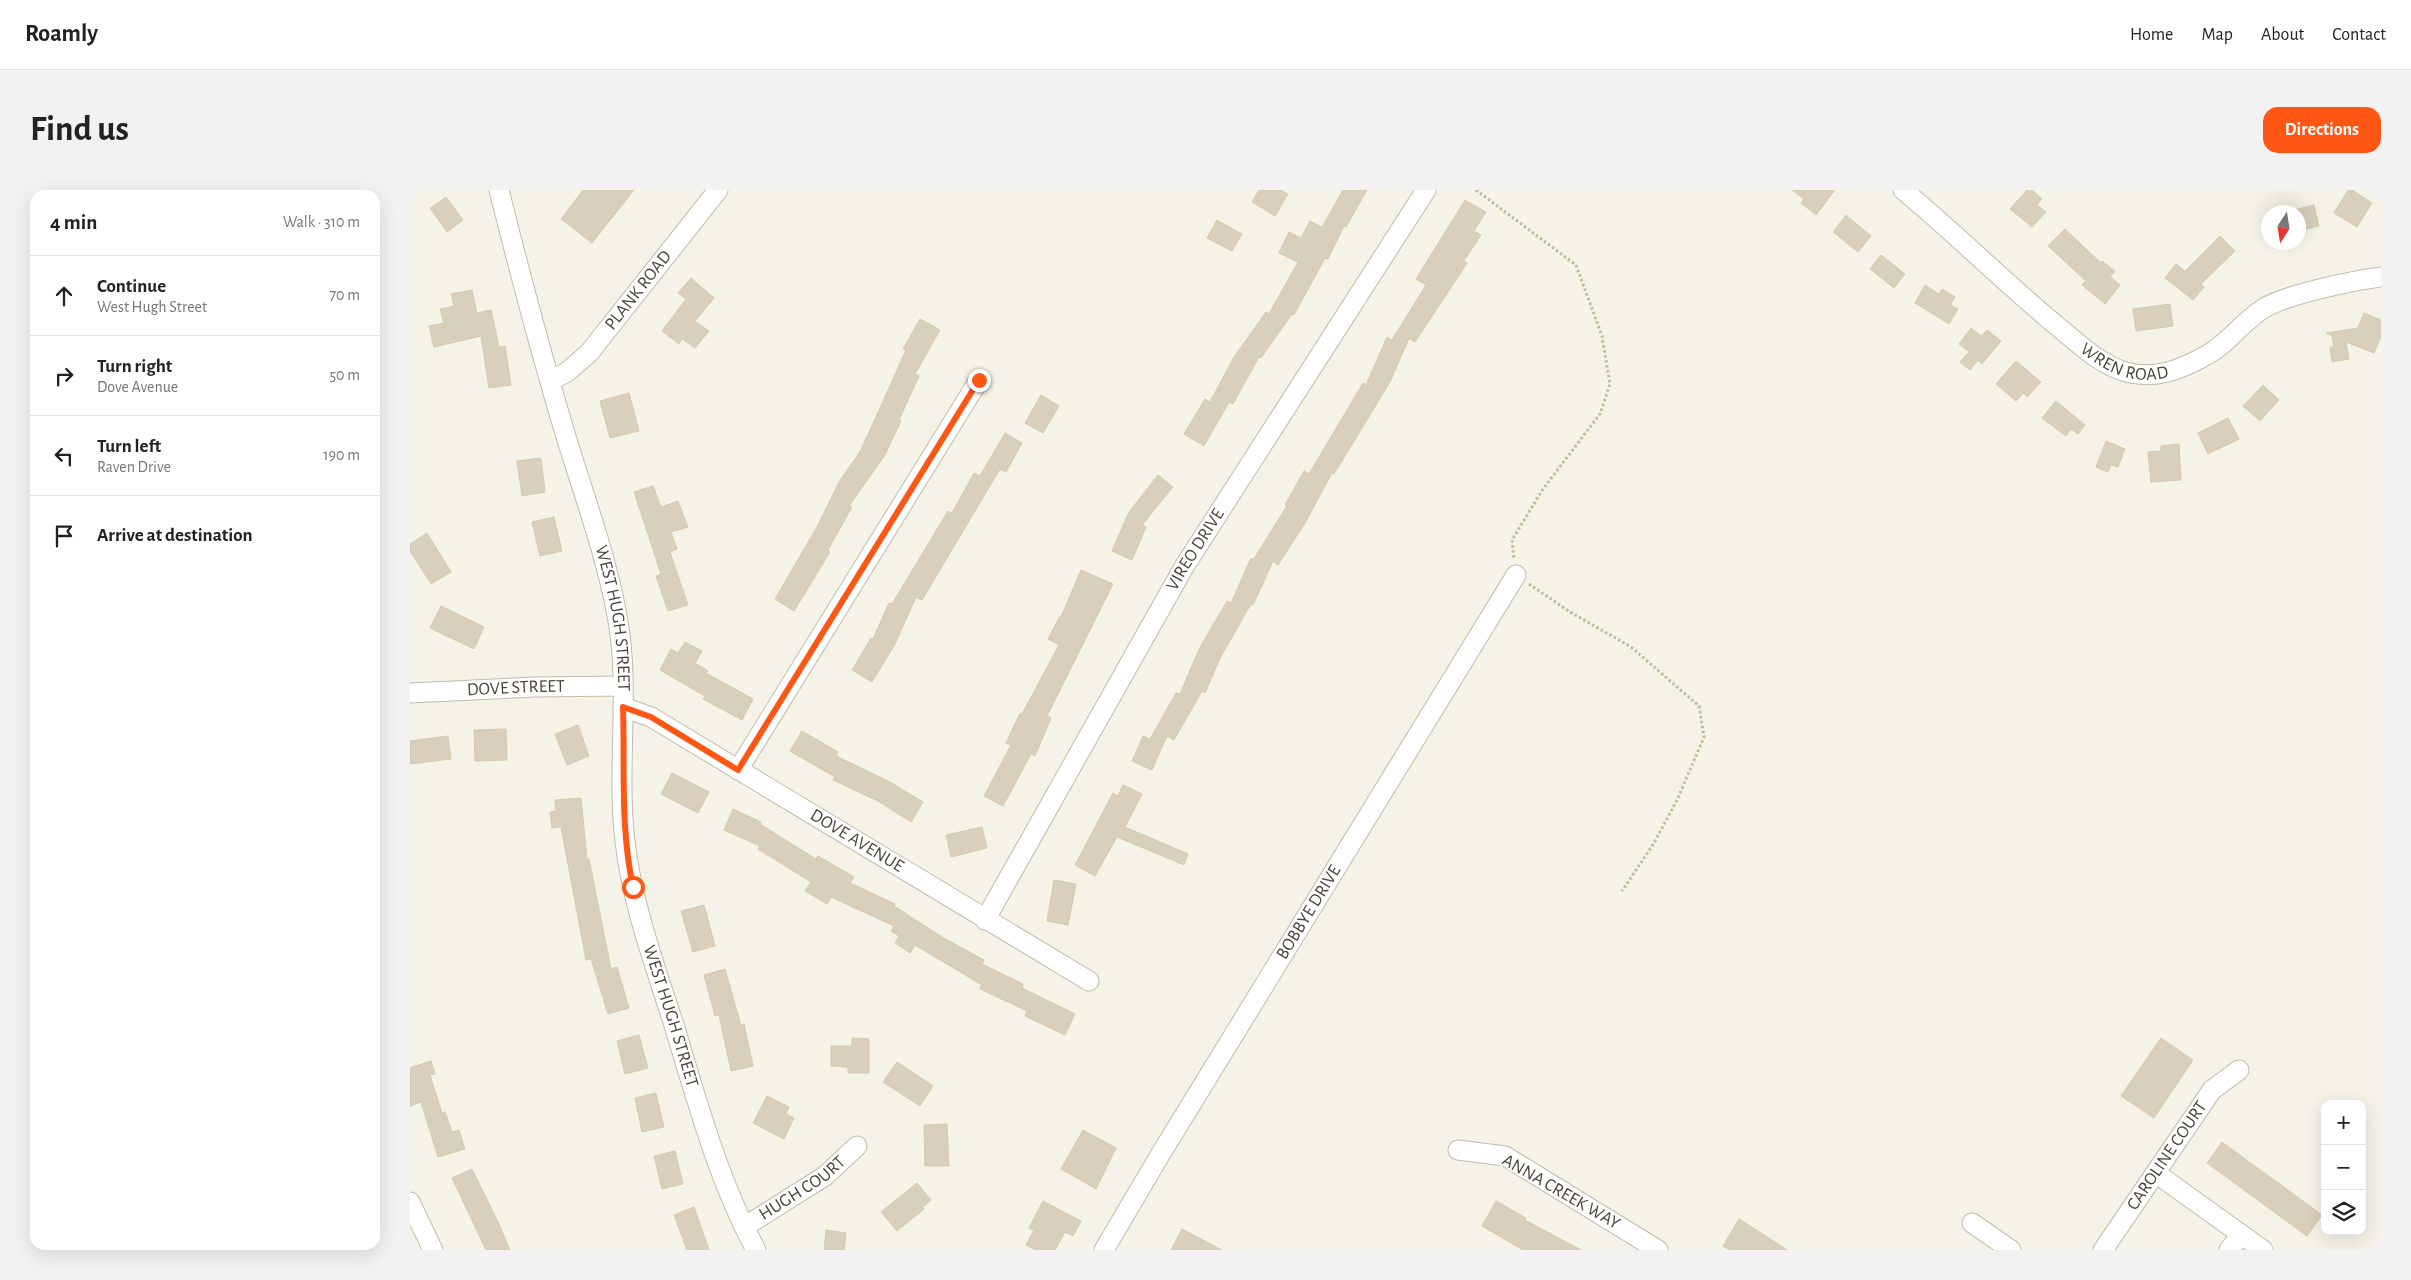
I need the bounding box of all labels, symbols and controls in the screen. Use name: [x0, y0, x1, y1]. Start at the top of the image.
text: Roamly: [25, 22, 98, 46]
text: Home: [2130, 26, 2173, 44]
text: Map: [2201, 26, 2233, 44]
text: About: [2261, 26, 2304, 44]
text: Contact: [2332, 26, 2386, 44]
button: Directions: [2263, 107, 2381, 153]
text: Find us: [30, 112, 129, 147]
north arrow: [2261, 205, 2306, 250]
text: 4 min: [50, 212, 97, 233]
text: Walk · 310 m: [283, 214, 360, 230]
street label: PLANK ROAD: [602, 247, 675, 334]
text: Continue: [97, 277, 166, 296]
icon: ahead: [50, 282, 78, 310]
text: 70 m: [329, 287, 360, 303]
text: West Hugh Street: [97, 299, 207, 315]
street label: WREN ROAD: [2077, 340, 2170, 384]
text: Turn right: [97, 357, 172, 376]
icon: right: [50, 362, 78, 390]
text: 50 m: [329, 367, 360, 383]
route end: [968, 369, 991, 392]
text: Dove Avenue: [97, 379, 178, 395]
text: Turn left: [97, 437, 161, 456]
icon: left: [50, 442, 78, 470]
text: 190 m: [323, 447, 360, 463]
text: Raven Drive: [97, 459, 171, 475]
street label: VIREO DRIVE: [1164, 505, 1228, 594]
icon: arrive: [50, 522, 78, 550]
text: Arrive at destination: [97, 526, 253, 545]
street label: WEST HUGH STREET: [592, 544, 632, 692]
street label: DOVE STREET: [467, 678, 565, 699]
street label: DOVE AVENUE: [807, 806, 907, 876]
street label: BOBBYE DRIVE: [1273, 862, 1345, 963]
route start: [622, 876, 645, 899]
street label: WEST HUGH STREET: [640, 943, 701, 1089]
street label: CAROLINE COURT: [2124, 1098, 2211, 1214]
map controls: [2321, 1100, 2366, 1235]
button: +: [2321, 1100, 2366, 1145]
button: −: [2321, 1145, 2366, 1190]
street label: ANNA CREEK WAY: [1499, 1151, 1623, 1233]
street label: HUGH COURT: [756, 1153, 849, 1224]
button: layers: [2321, 1190, 2366, 1235]

